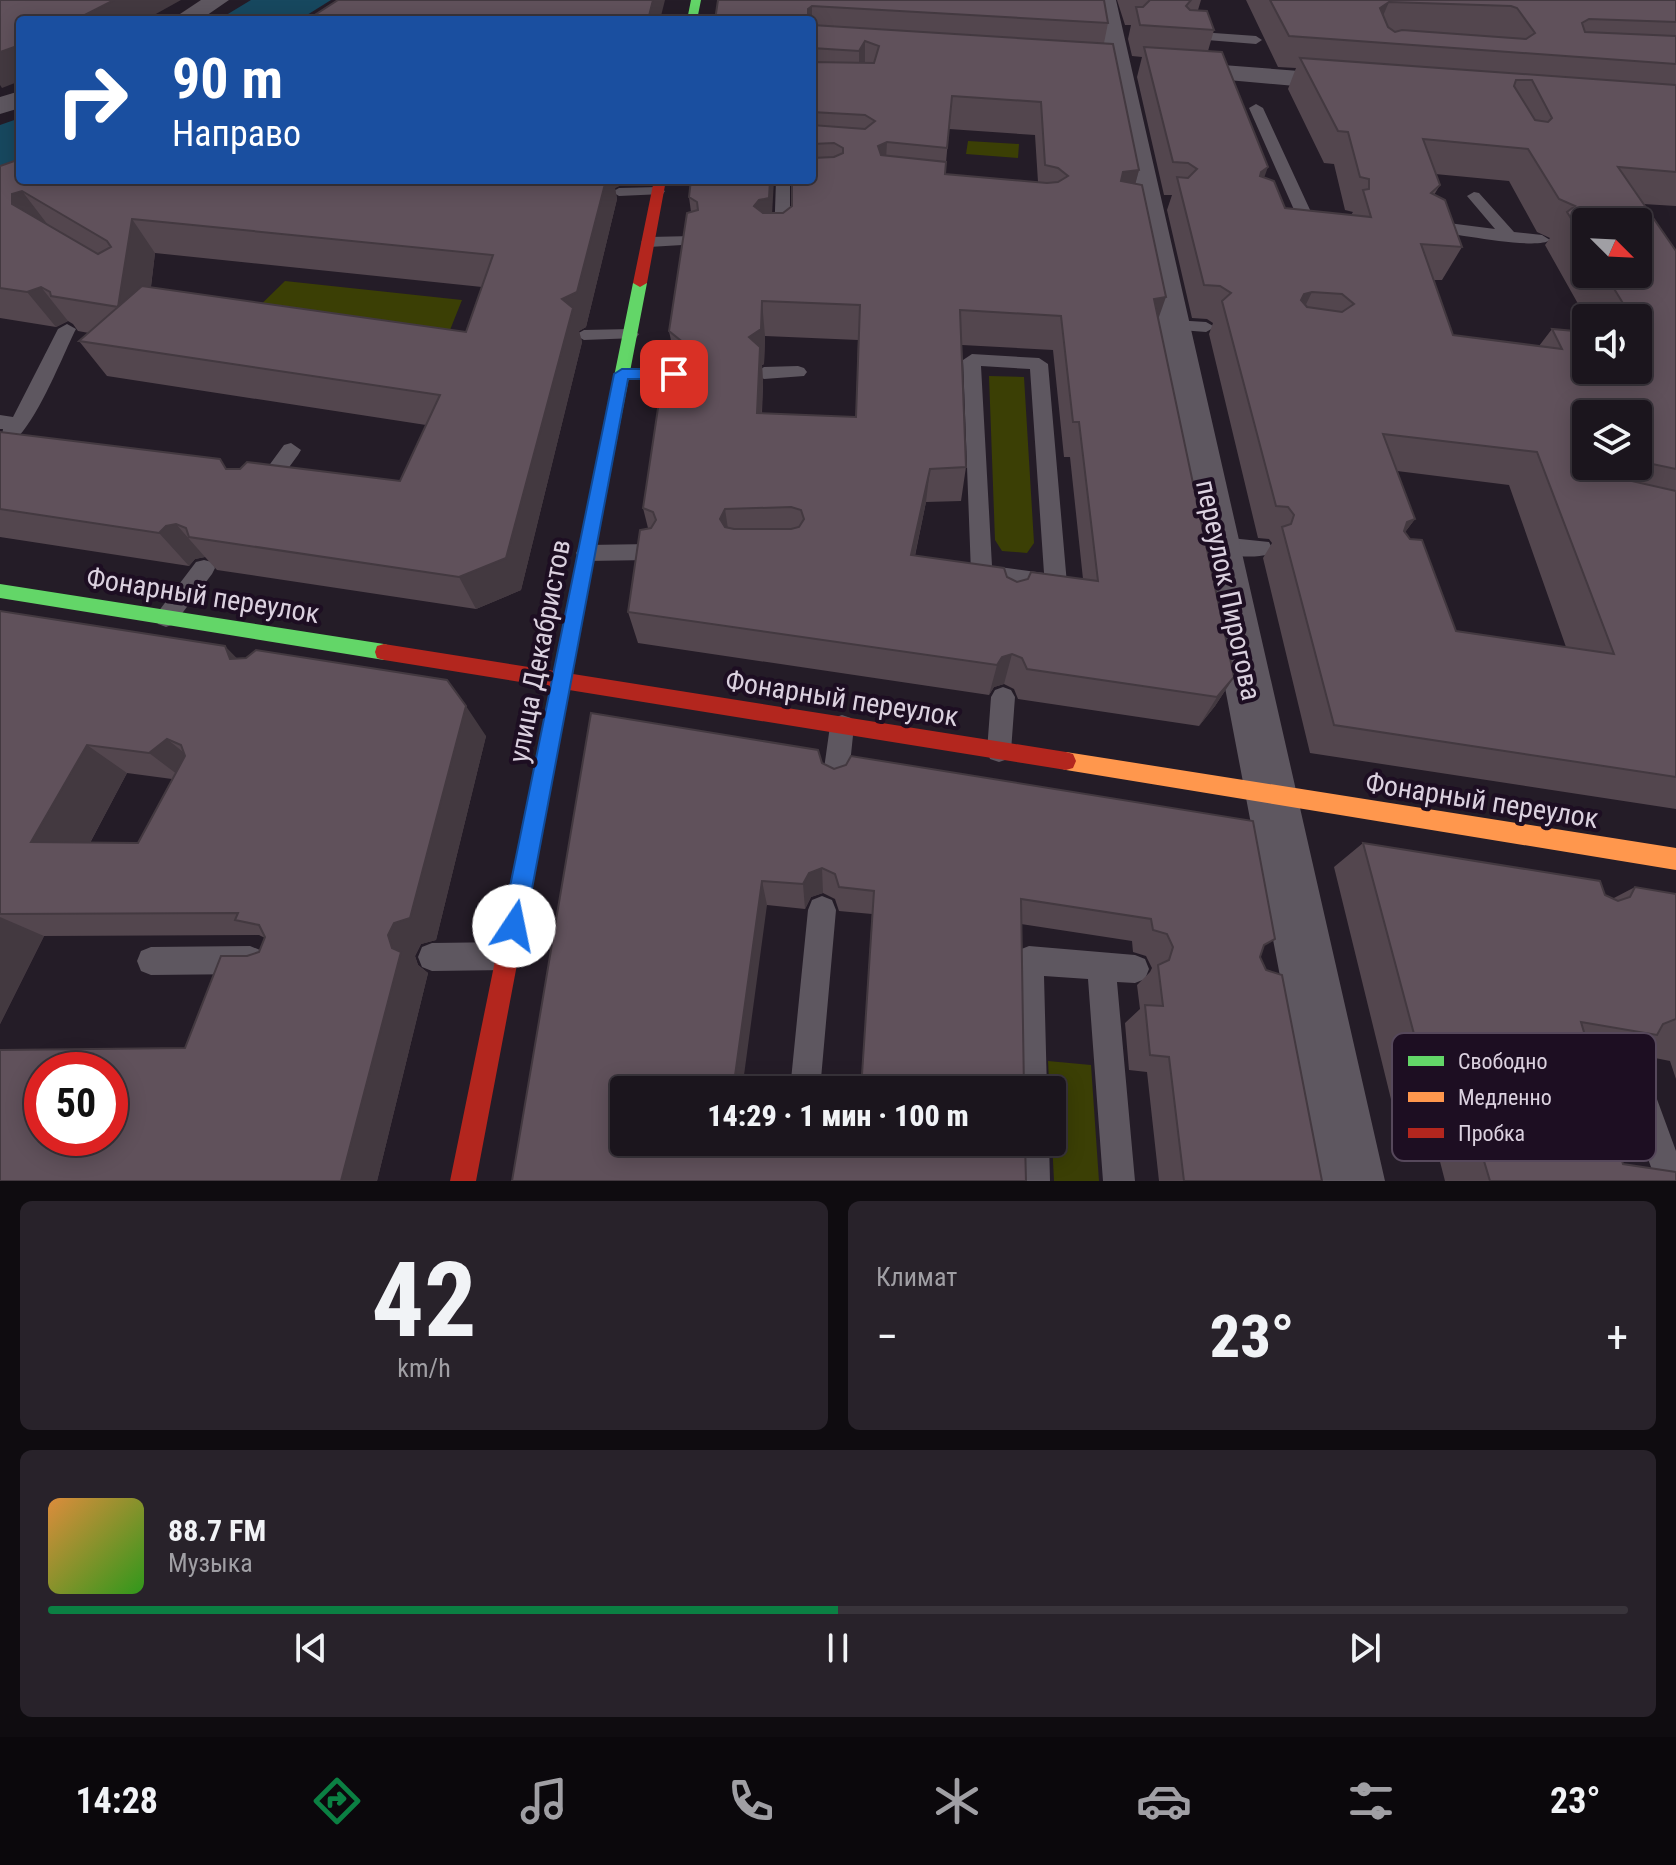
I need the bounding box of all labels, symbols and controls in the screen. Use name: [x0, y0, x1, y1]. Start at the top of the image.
text: 90 m: [172, 46, 283, 112]
icon: right: [40, 48, 144, 152]
text: Направо: [172, 113, 301, 155]
north arrow: [1572, 208, 1652, 288]
map controls: [1572, 208, 1652, 480]
button: sound: [1572, 304, 1652, 384]
pin: [640, 340, 708, 408]
icon: arrive: [652, 352, 696, 396]
button: layers: [1572, 400, 1652, 480]
street label: переулок Пирогова: [1189, 477, 1268, 703]
street label: улица Декабристов: [502, 537, 577, 765]
street label: Фонарный переулок: [84, 561, 322, 630]
street label: Фонарный переулок: [723, 664, 961, 733]
street label: Фонарный переулок: [1363, 766, 1601, 835]
position arrow: [472, 884, 556, 968]
legend: [1392, 1033, 1656, 1161]
text: Свободно: [1458, 1049, 1548, 1074]
speed limit sign: 50: [24, 1052, 128, 1156]
text: Медленно: [1458, 1085, 1552, 1110]
text: 14:29 · 1 мин · 100 m: [707, 1098, 969, 1133]
text: Пробка: [1458, 1121, 1525, 1146]
text: 42: [371, 1240, 477, 1361]
text: Климат: [876, 1262, 957, 1292]
text: 23°: [1210, 1301, 1294, 1372]
text: −: [876, 1311, 898, 1363]
text: +: [1606, 1311, 1628, 1363]
text: km/h: [397, 1353, 451, 1383]
text: 88.7 FM: [168, 1513, 266, 1548]
text: Музыка: [168, 1548, 253, 1578]
icon: previous: [289, 1626, 333, 1670]
icon: pause: [816, 1626, 860, 1670]
icon: next: [1343, 1626, 1387, 1670]
icon: directions: [309, 1773, 365, 1829]
icon: music: [516, 1773, 572, 1829]
icon: phone: [723, 1773, 779, 1829]
icon: climate: [929, 1773, 985, 1829]
icon: car: [1136, 1773, 1192, 1829]
icon: filters: [1343, 1773, 1399, 1829]
text: 14:28: [75, 1780, 158, 1822]
text: 23°: [1550, 1780, 1600, 1822]

